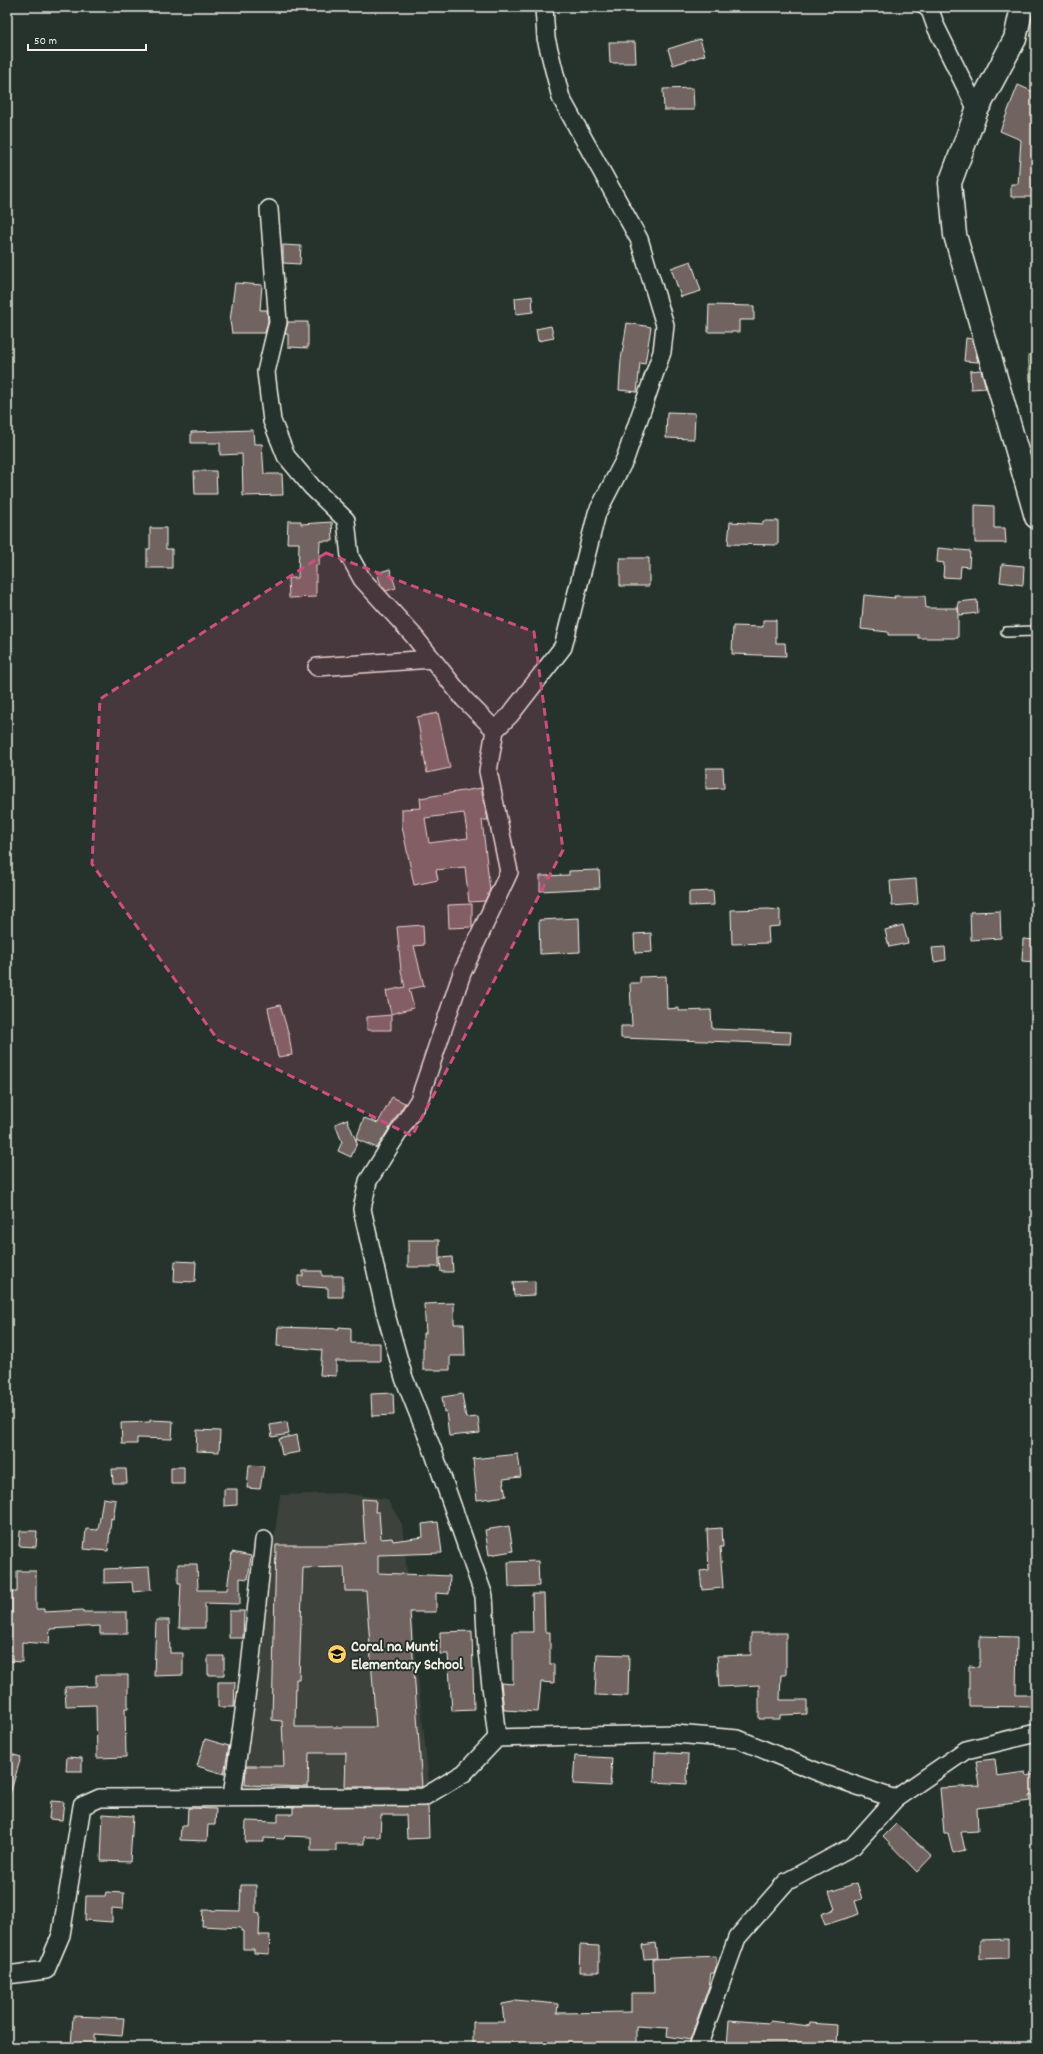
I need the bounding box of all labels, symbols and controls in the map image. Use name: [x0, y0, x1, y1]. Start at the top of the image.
scale bar: [28, 26, 146, 52]
text: 50 m: [34, 33, 57, 50]
place label: Coral na Munti Elementary School: [351, 1636, 463, 1677]
school or university icon: Coral na Munti Elementary School: [326, 1643, 348, 1665]

